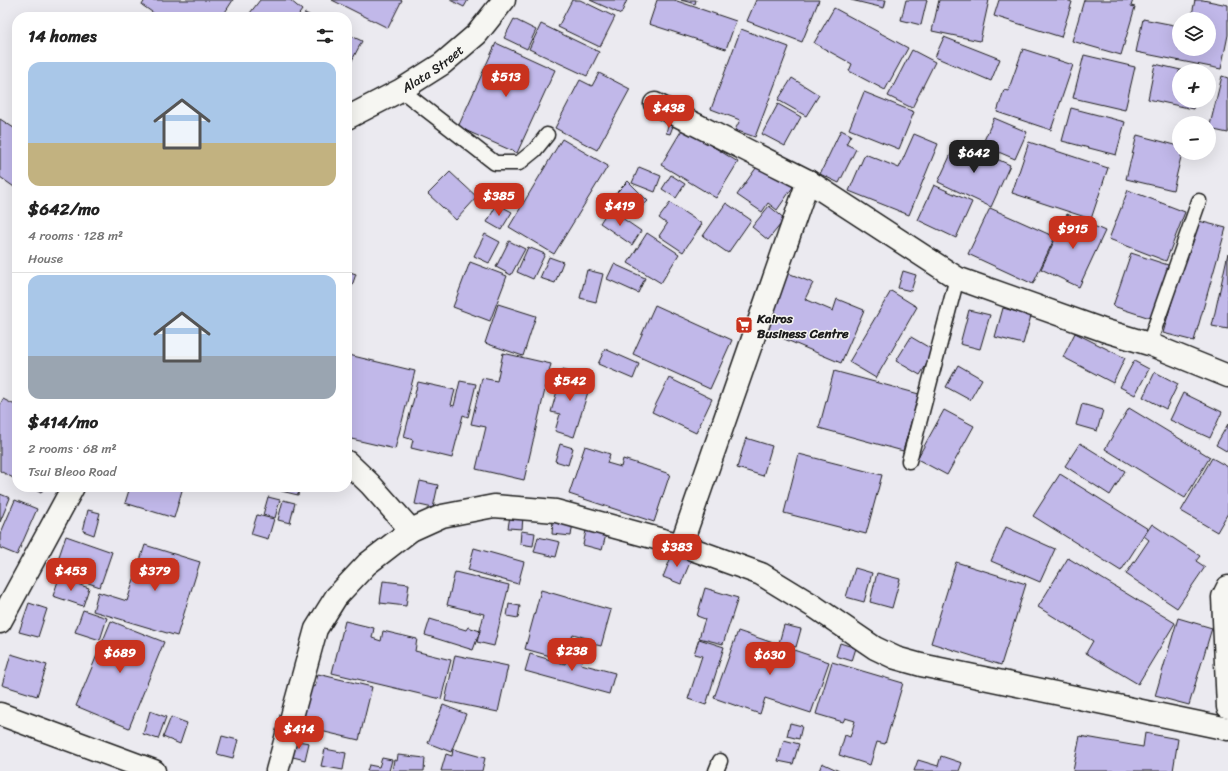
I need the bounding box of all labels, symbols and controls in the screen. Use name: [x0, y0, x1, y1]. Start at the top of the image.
map controls: [1172, 12, 1216, 160]
button: layers: [1172, 12, 1216, 56]
text: 14 homes: [28, 21, 97, 51]
icon: filters: [314, 25, 336, 47]
street label: Alata Street: [396, 38, 469, 99]
pin: $513: [482, 64, 530, 98]
button: +: [1172, 64, 1216, 108]
text: $513: [491, 65, 521, 88]
icon: home: [146, 88, 218, 160]
pin: $438: [645, 95, 693, 129]
text: $438: [653, 96, 685, 119]
button: −: [1172, 116, 1216, 160]
pin: $642: [950, 140, 998, 174]
text: $642: [958, 141, 990, 164]
pin: $385: [475, 183, 523, 217]
text: $385: [483, 184, 515, 207]
pin: $419: [596, 193, 644, 227]
text: $642/mo: [28, 194, 100, 224]
text: $419: [605, 194, 635, 217]
pin: $915: [1049, 216, 1097, 250]
text: $915: [1058, 217, 1088, 240]
text: 4 rooms · 128 m²: [28, 224, 123, 247]
text: House: [28, 247, 63, 270]
icon: home: [146, 301, 218, 373]
place label: Kairos Business Centre: [756, 307, 849, 345]
supermarket icon: Kairos Business Centre: [734, 315, 754, 335]
pin: $542: [546, 368, 594, 402]
text: $542: [554, 369, 586, 392]
text: $414/mo: [28, 407, 98, 437]
text: 2 rooms · 68 m²: [28, 437, 117, 460]
text: Tsui Bleoo Road: [28, 460, 116, 483]
pin: $383: [653, 534, 701, 568]
text: $383: [662, 535, 692, 558]
pin: $453: [47, 558, 95, 592]
pin: $379: [131, 558, 179, 592]
text: $453: [55, 559, 87, 582]
text: $379: [139, 559, 171, 582]
pin: $238: [548, 638, 596, 672]
text: $238: [556, 639, 588, 662]
pin: $689: [96, 640, 144, 674]
text: $689: [104, 641, 136, 664]
pin: $630: [746, 642, 794, 676]
text: $630: [754, 643, 786, 666]
pin: $414: [275, 716, 323, 750]
text: $414: [284, 717, 314, 740]

